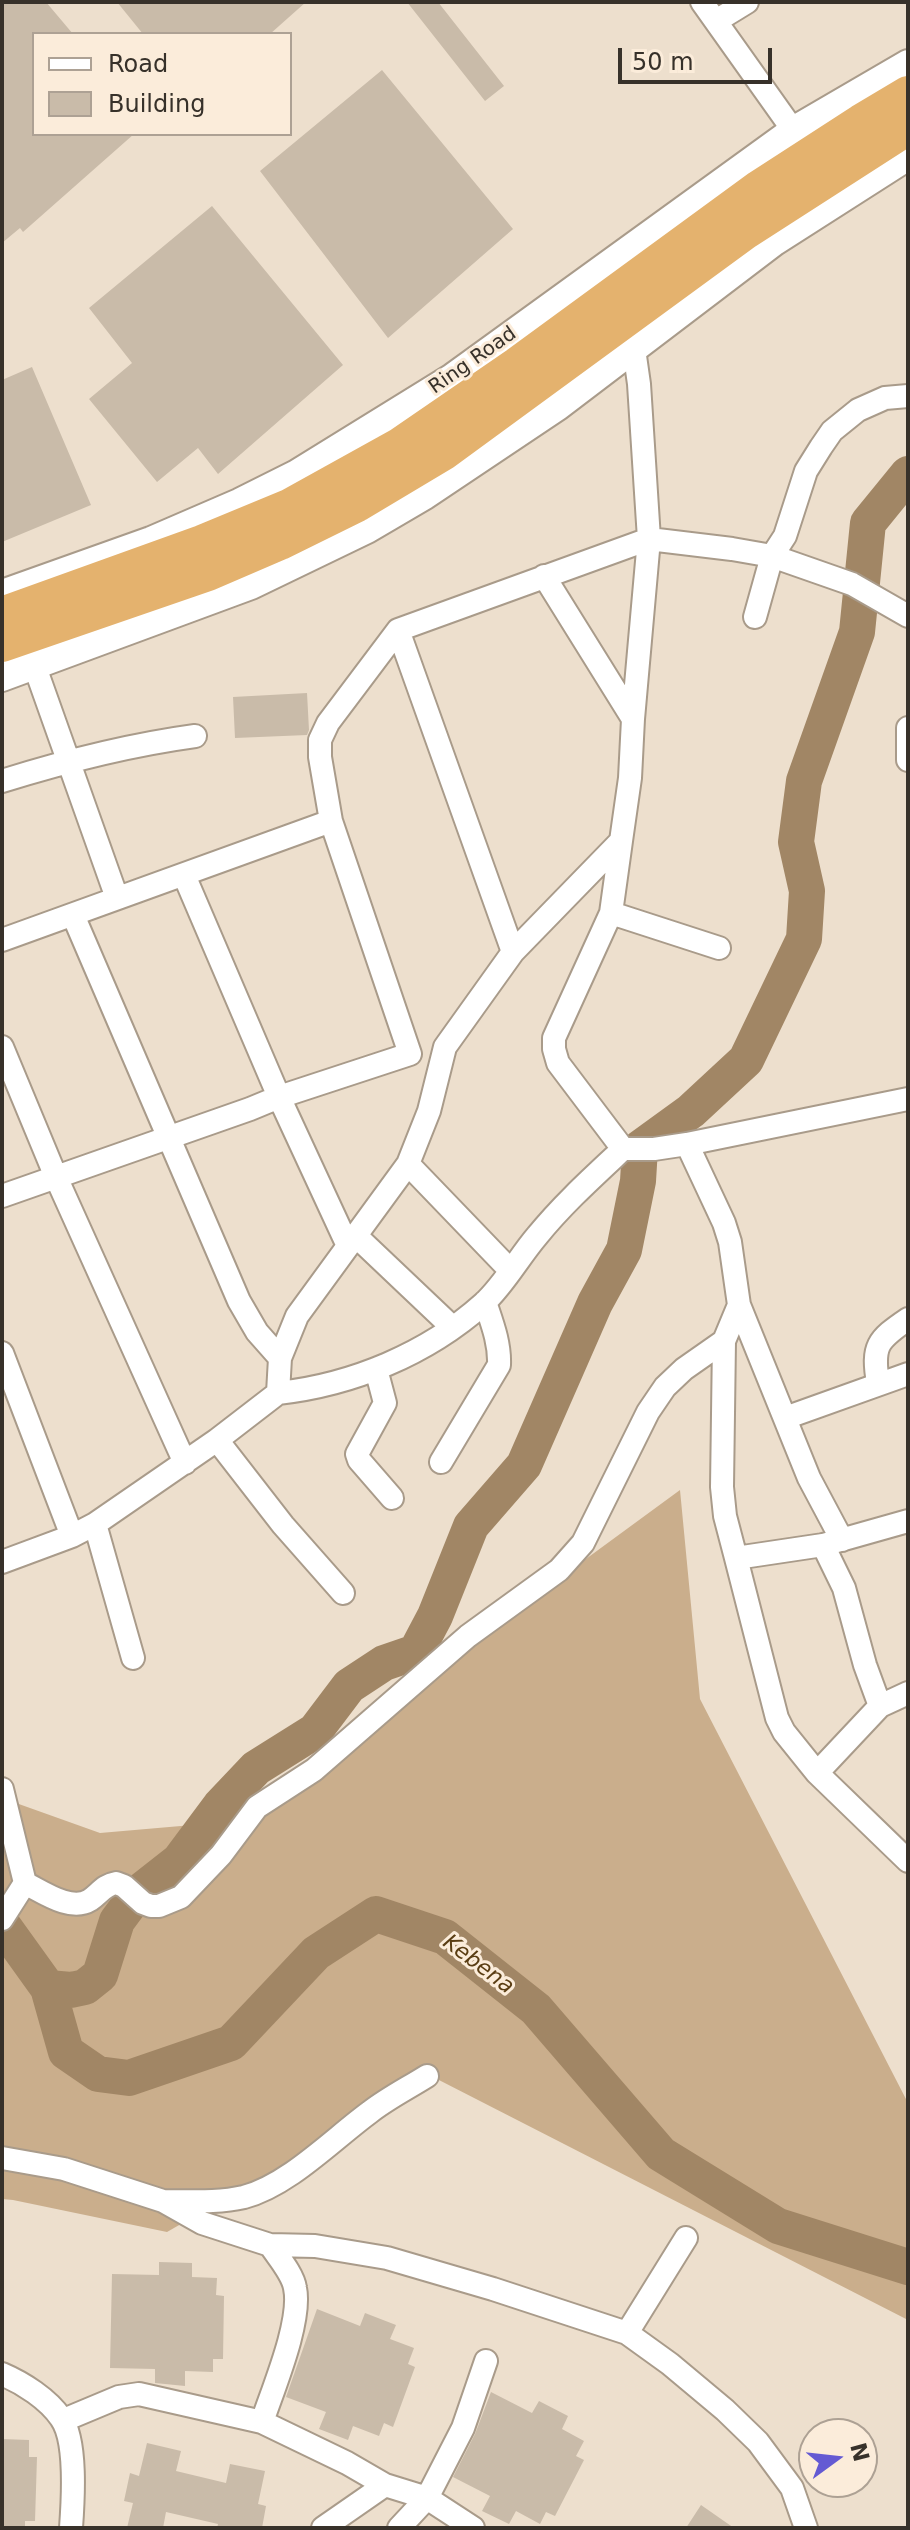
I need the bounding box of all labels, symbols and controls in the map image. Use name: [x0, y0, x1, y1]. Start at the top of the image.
legend: [32, 32, 292, 136]
scale bar: [622, 32, 776, 82]
text: 50 m: [632, 48, 694, 76]
text: Road: [108, 50, 168, 78]
text: Building: [108, 90, 205, 118]
street label: Ring Road: [425, 322, 521, 400]
water label: Kebena: [437, 1930, 519, 2000]
north arrow: [798, 2418, 878, 2498]
text: N: [845, 2440, 874, 2464]

